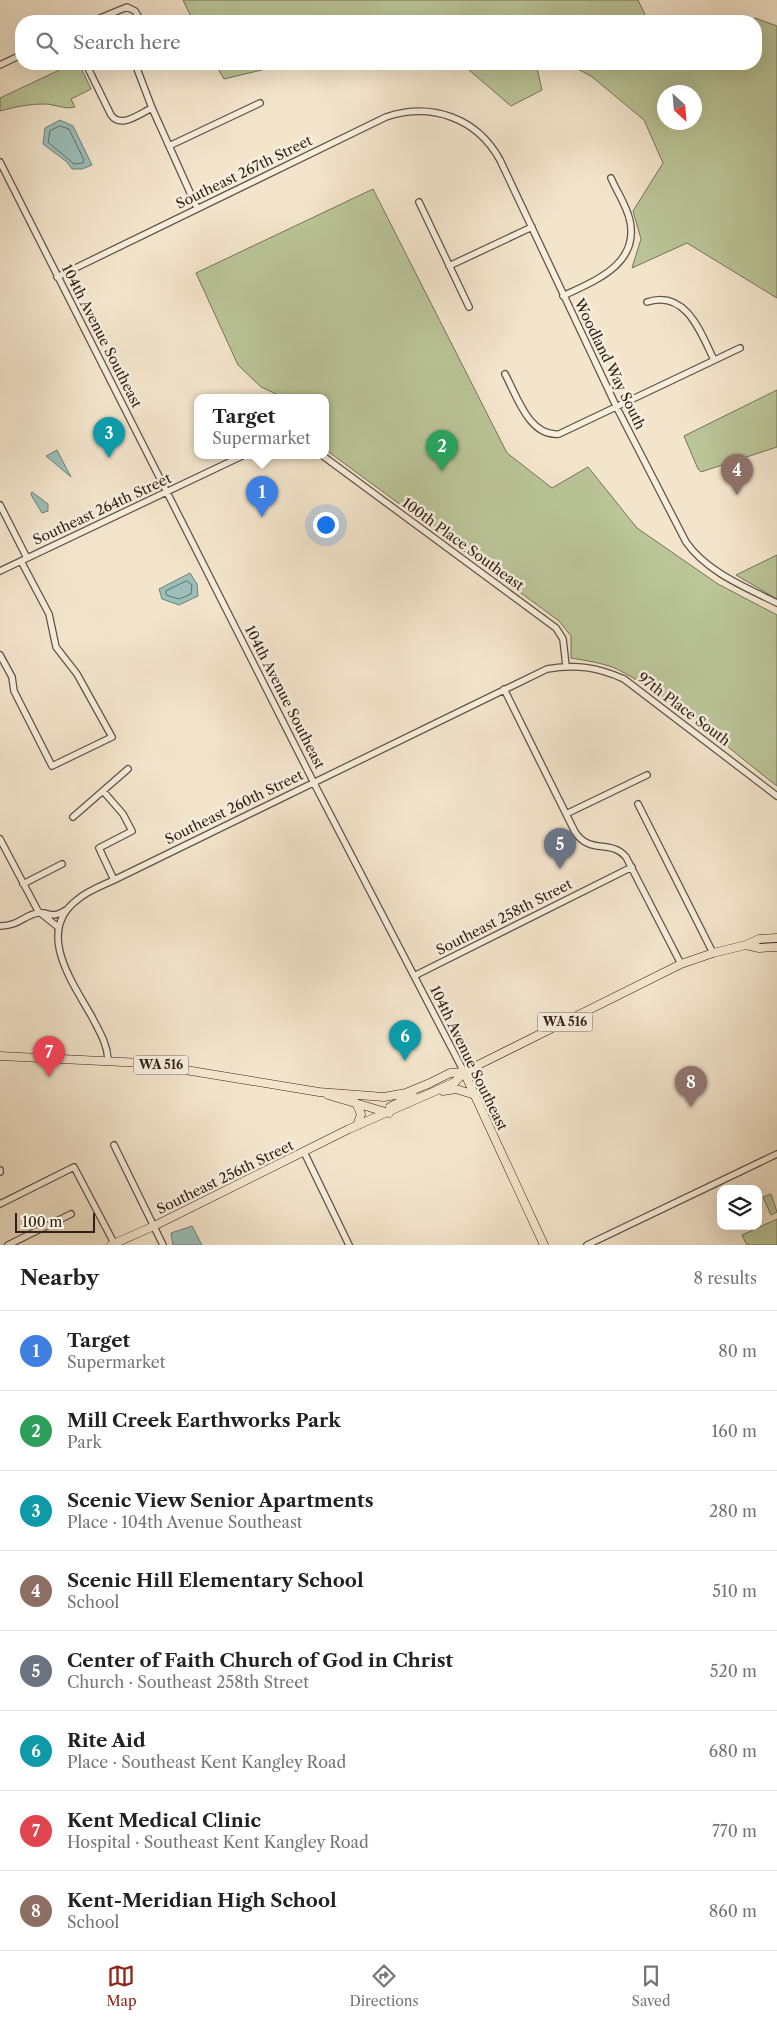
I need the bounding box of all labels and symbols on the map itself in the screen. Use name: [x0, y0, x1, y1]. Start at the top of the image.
north arrow: [657, 85, 702, 130]
street label: Southeast 267th Street: [173, 131, 315, 213]
street label: 104th Avenue Southeast: [58, 261, 146, 411]
street label: Woodland Way South: [570, 295, 650, 433]
pin: 3: [93, 417, 125, 458]
pin: 2: [426, 430, 458, 471]
pin: 4: [721, 454, 753, 495]
street label: Southeast 264th Street: [30, 469, 174, 549]
pin: 1: [246, 476, 278, 517]
street label: 100th Place Southeast: [399, 494, 528, 594]
your location: [313, 512, 339, 538]
street label: 104th Avenue Southeast: [241, 622, 329, 772]
street label: 97th Place South: [634, 668, 734, 750]
street label: Southeast 260th Street: [162, 766, 306, 848]
pin: 5: [544, 828, 576, 869]
street label: Southeast 258th Street: [433, 875, 575, 959]
street label: 104th Avenue Southeast: [426, 983, 512, 1133]
road number: WA 516: [538, 1012, 592, 1032]
pin: 6: [389, 1020, 421, 1061]
pin: 7: [33, 1036, 65, 1077]
road number: WA 516: [134, 1056, 188, 1074]
pin: 8: [675, 1066, 707, 1107]
street label: Southeast 256th Street: [154, 1136, 296, 1218]
scale bar: [15, 1210, 95, 1233]

